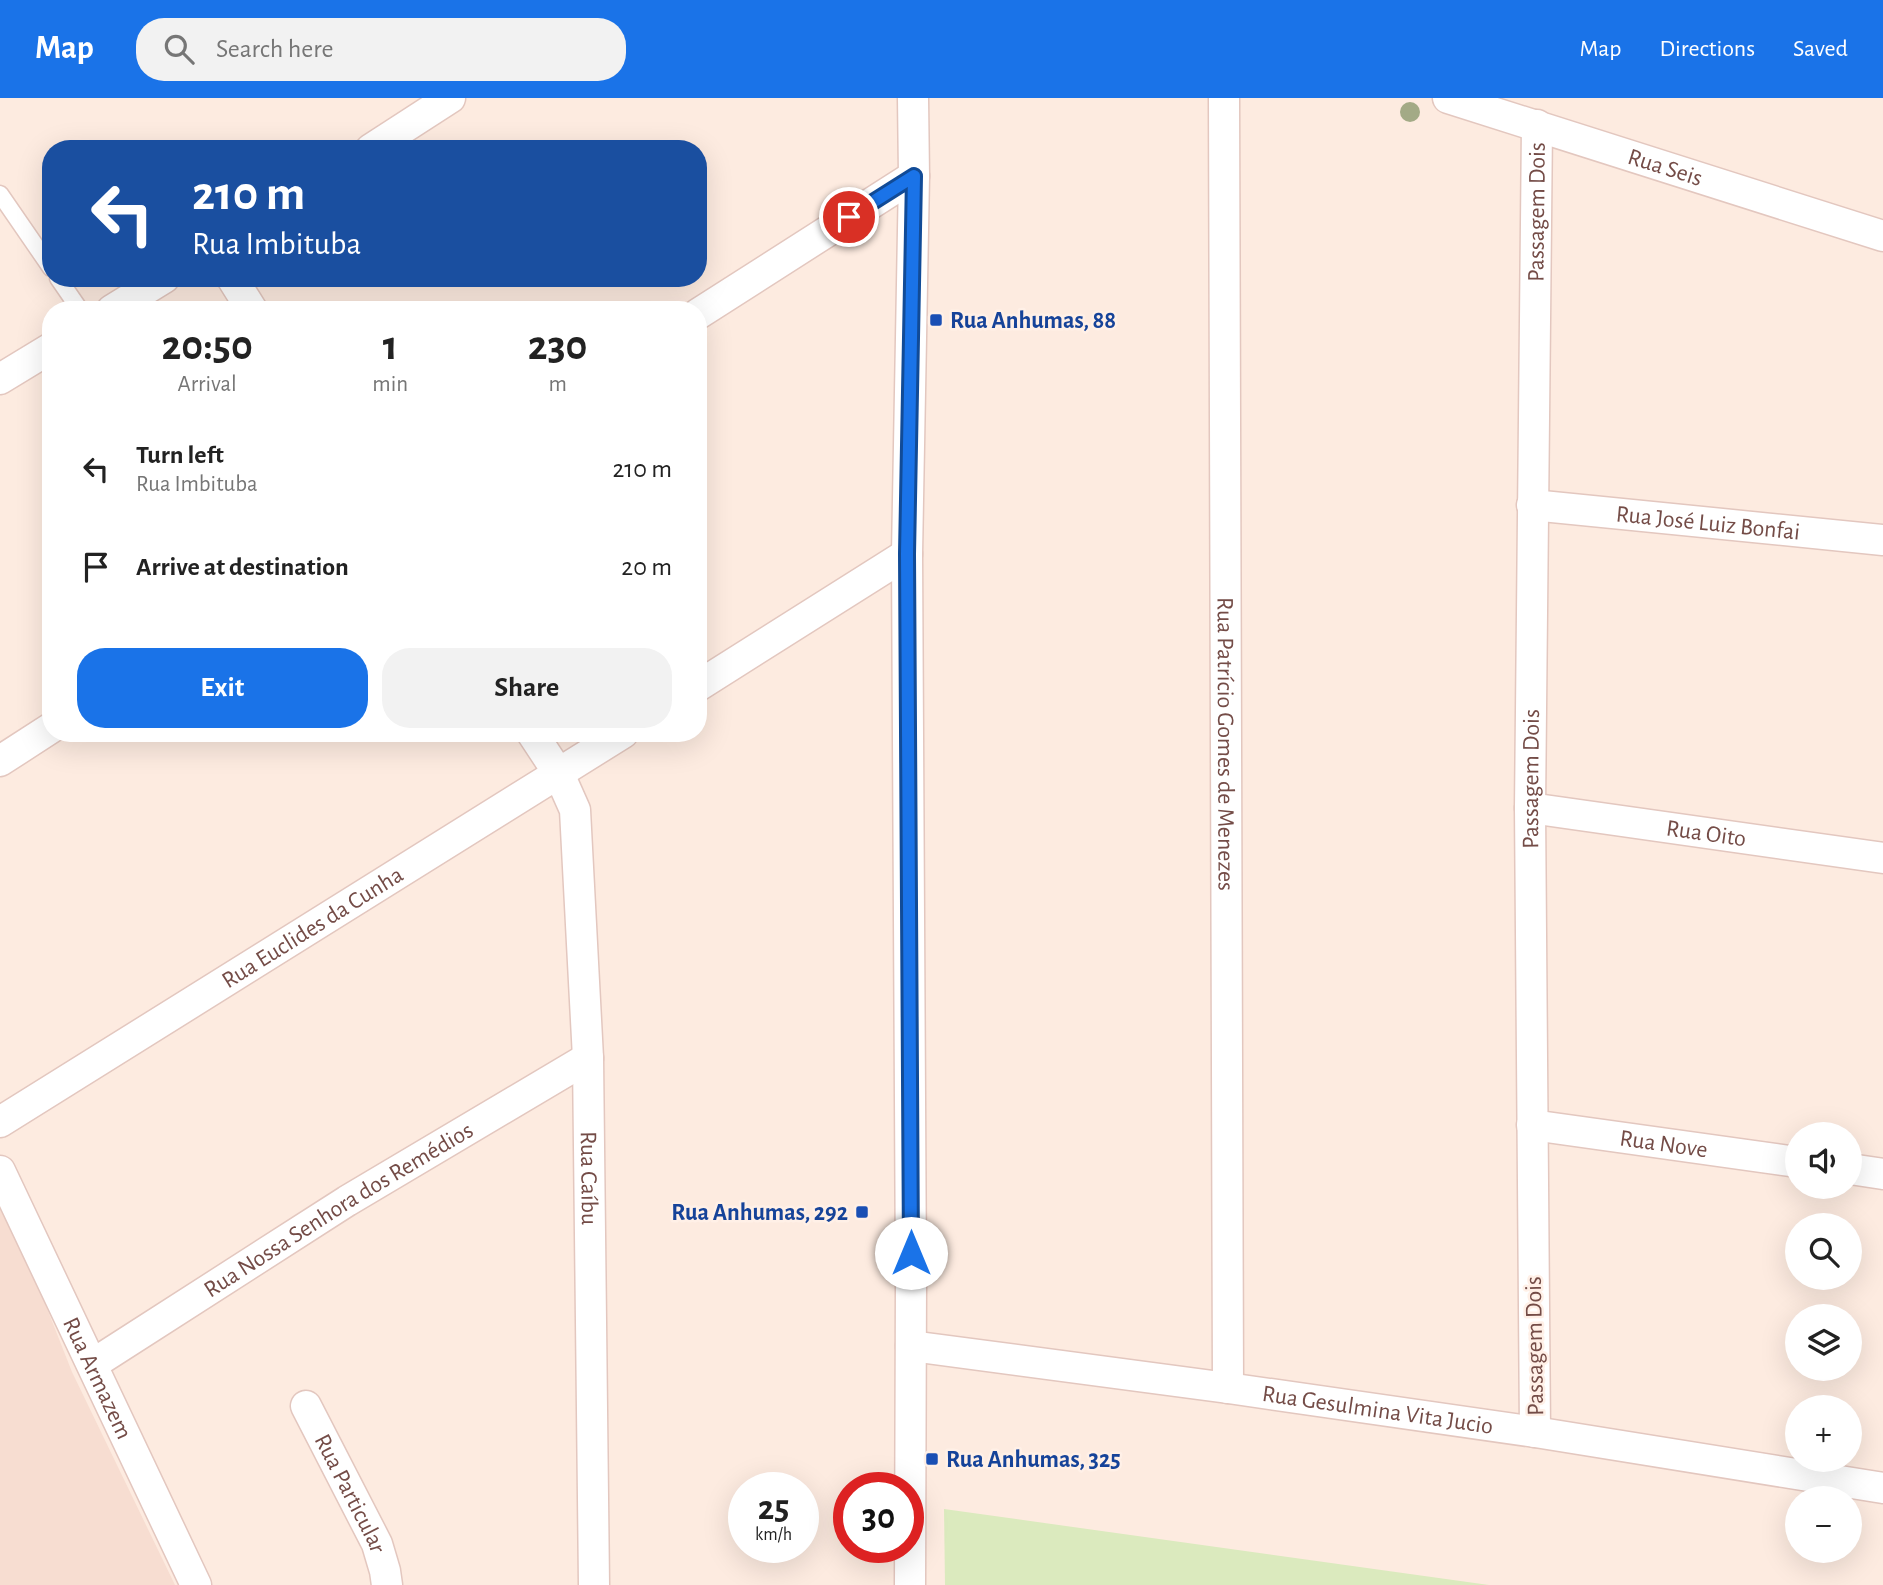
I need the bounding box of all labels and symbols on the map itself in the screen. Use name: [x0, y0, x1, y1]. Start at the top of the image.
street label: Passagem Dois: [1524, 142, 1550, 282]
street label: Rua Seis: [1625, 145, 1705, 191]
pin: [819, 187, 879, 247]
place label: Rua Anhumas, 88: [950, 309, 1116, 333]
marker: Rua Anhumas, 88: [928, 312, 944, 328]
street label: Rua José Luiz Bonfai: [1615, 502, 1801, 545]
street label: Rua Patrício Gomes de Menezes: [1213, 597, 1237, 891]
street label: Passagem Dois: [1519, 709, 1544, 849]
street label: Rua Oito: [1665, 816, 1748, 851]
street label: Rua Euclides da Cunha: [218, 863, 407, 993]
street label: Rua Nossa Senhora dos Remédios: [200, 1118, 477, 1302]
street label: Rua Nove: [1618, 1126, 1709, 1162]
street label: Rua Caíbu: [576, 1131, 601, 1225]
place label: Rua Anhumas, 292: [671, 1201, 848, 1225]
marker: Rua Anhumas, 292: [854, 1204, 870, 1220]
position arrow: [874, 1216, 948, 1290]
street label: Passagem Dois: [1522, 1276, 1548, 1416]
street label: Rua Armazem: [58, 1314, 136, 1443]
street label: Rua Gesulmina Vita Jucio: [1261, 1382, 1495, 1439]
street label: Rua Particular: [309, 1430, 390, 1555]
place label: Rua Anhumas, 325: [946, 1448, 1121, 1472]
marker: Rua Anhumas, 325: [924, 1451, 940, 1467]
speed limit sign: 30: [833, 1472, 924, 1563]

